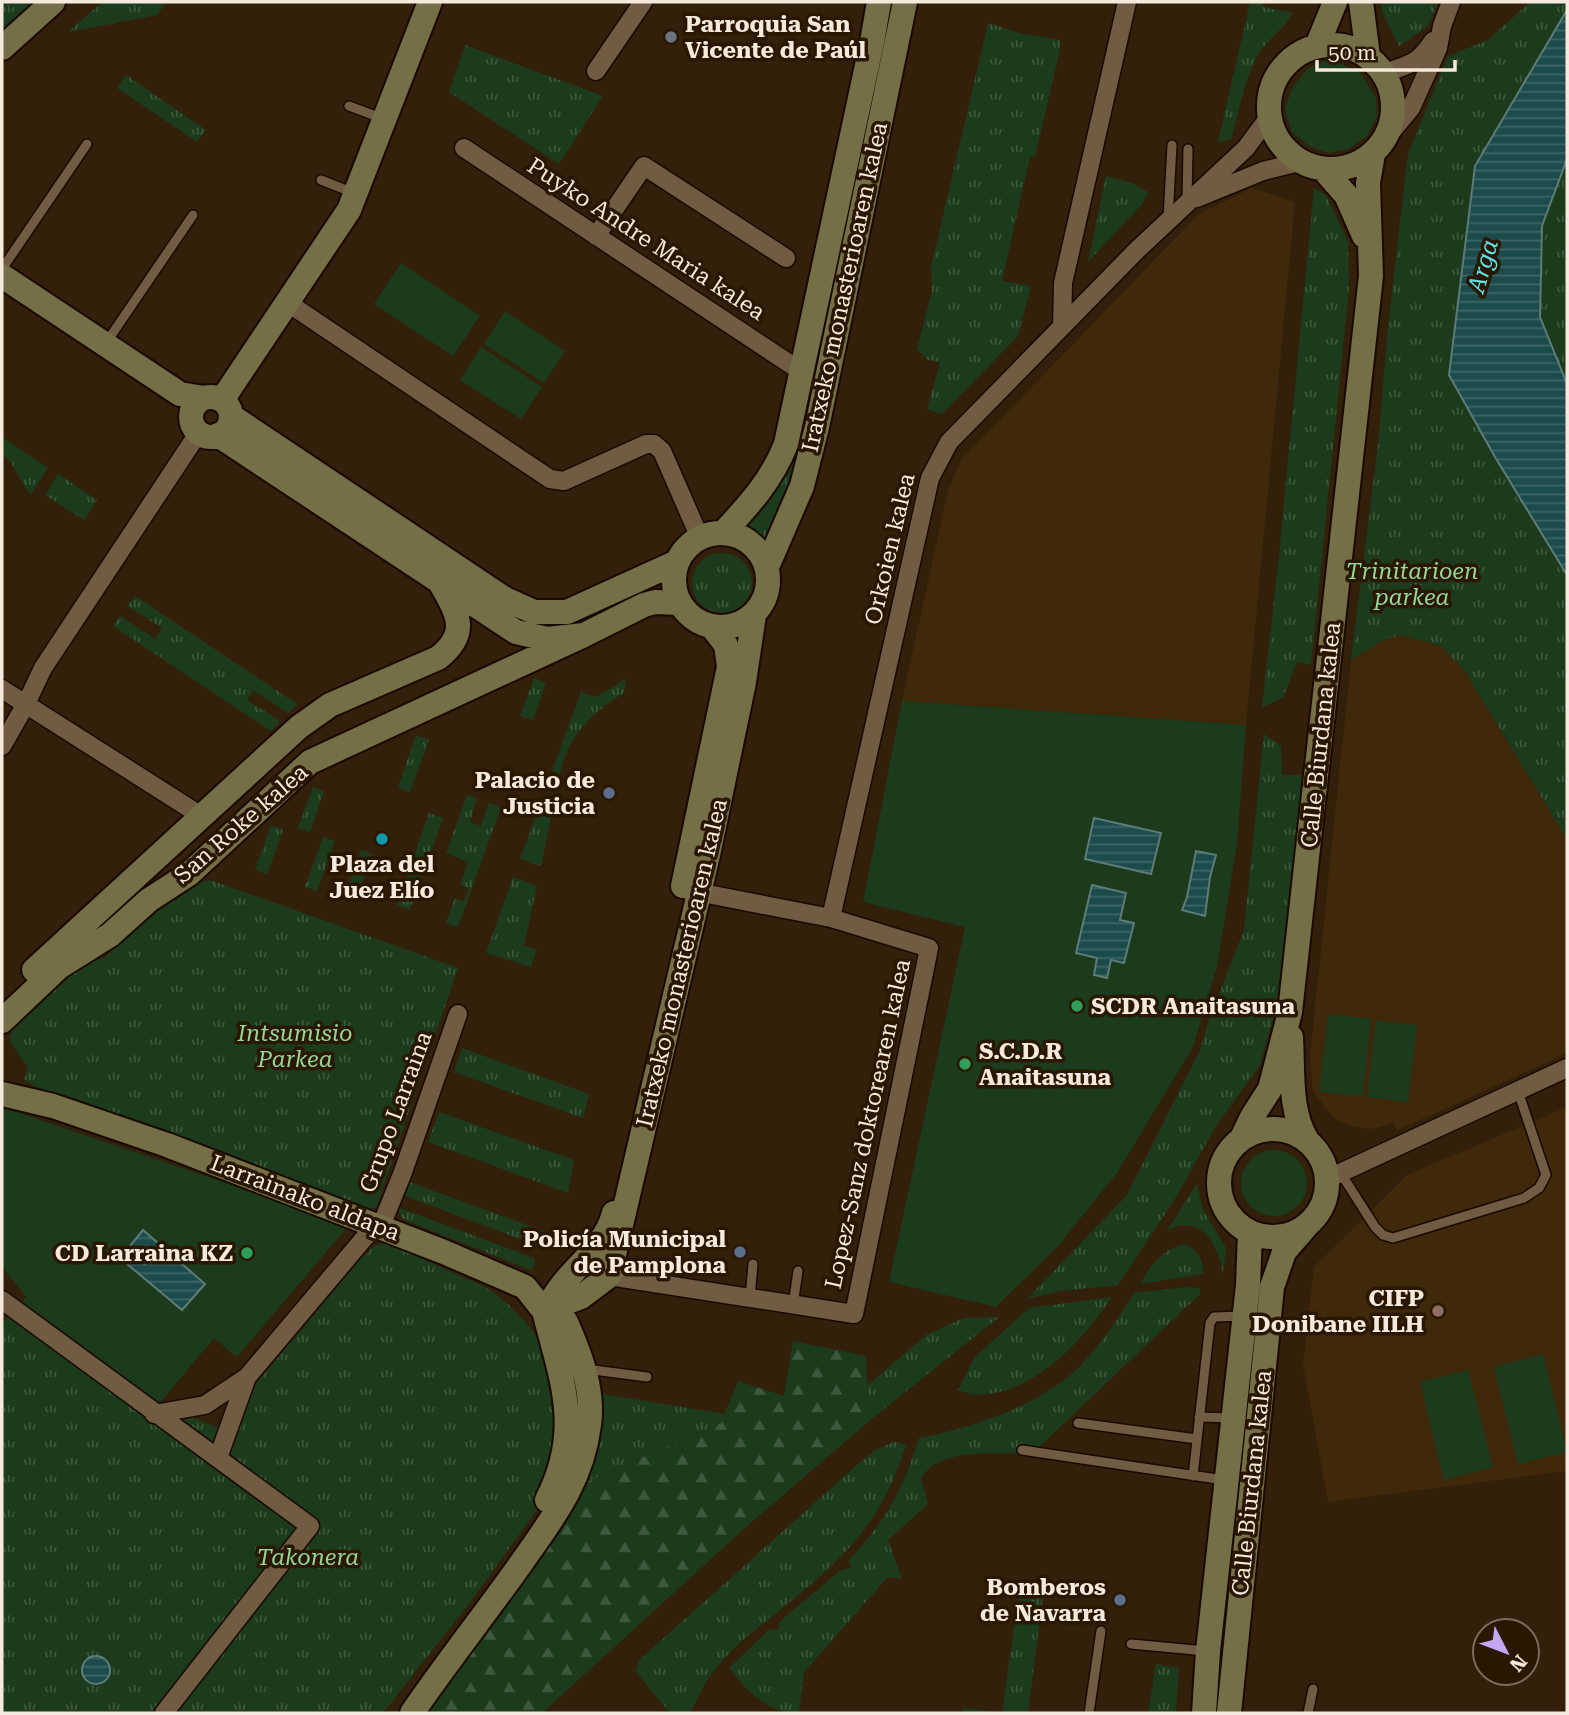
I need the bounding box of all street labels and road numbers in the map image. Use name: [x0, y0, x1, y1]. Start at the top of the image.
street label: Iratxeko monasterioaren kalea: [797, 119, 893, 454]
street label: Puyko Andre Maria kalea: [522, 152, 770, 326]
street label: Orkoien kalea: [859, 470, 921, 627]
street label: Calle Biurdana kalea: [1296, 620, 1346, 849]
street label: San Roke kalea: [169, 758, 314, 889]
street label: Iratxeko monasterioaren kalea: [631, 795, 733, 1130]
street label: Lopez-Sanz doktorearen kalea: [820, 956, 916, 1291]
street label: Grupo Larraina: [354, 1027, 438, 1196]
street label: Larrainako aldapa: [207, 1149, 404, 1247]
street label: Calle Biurdana kalea: [1227, 1368, 1277, 1597]

